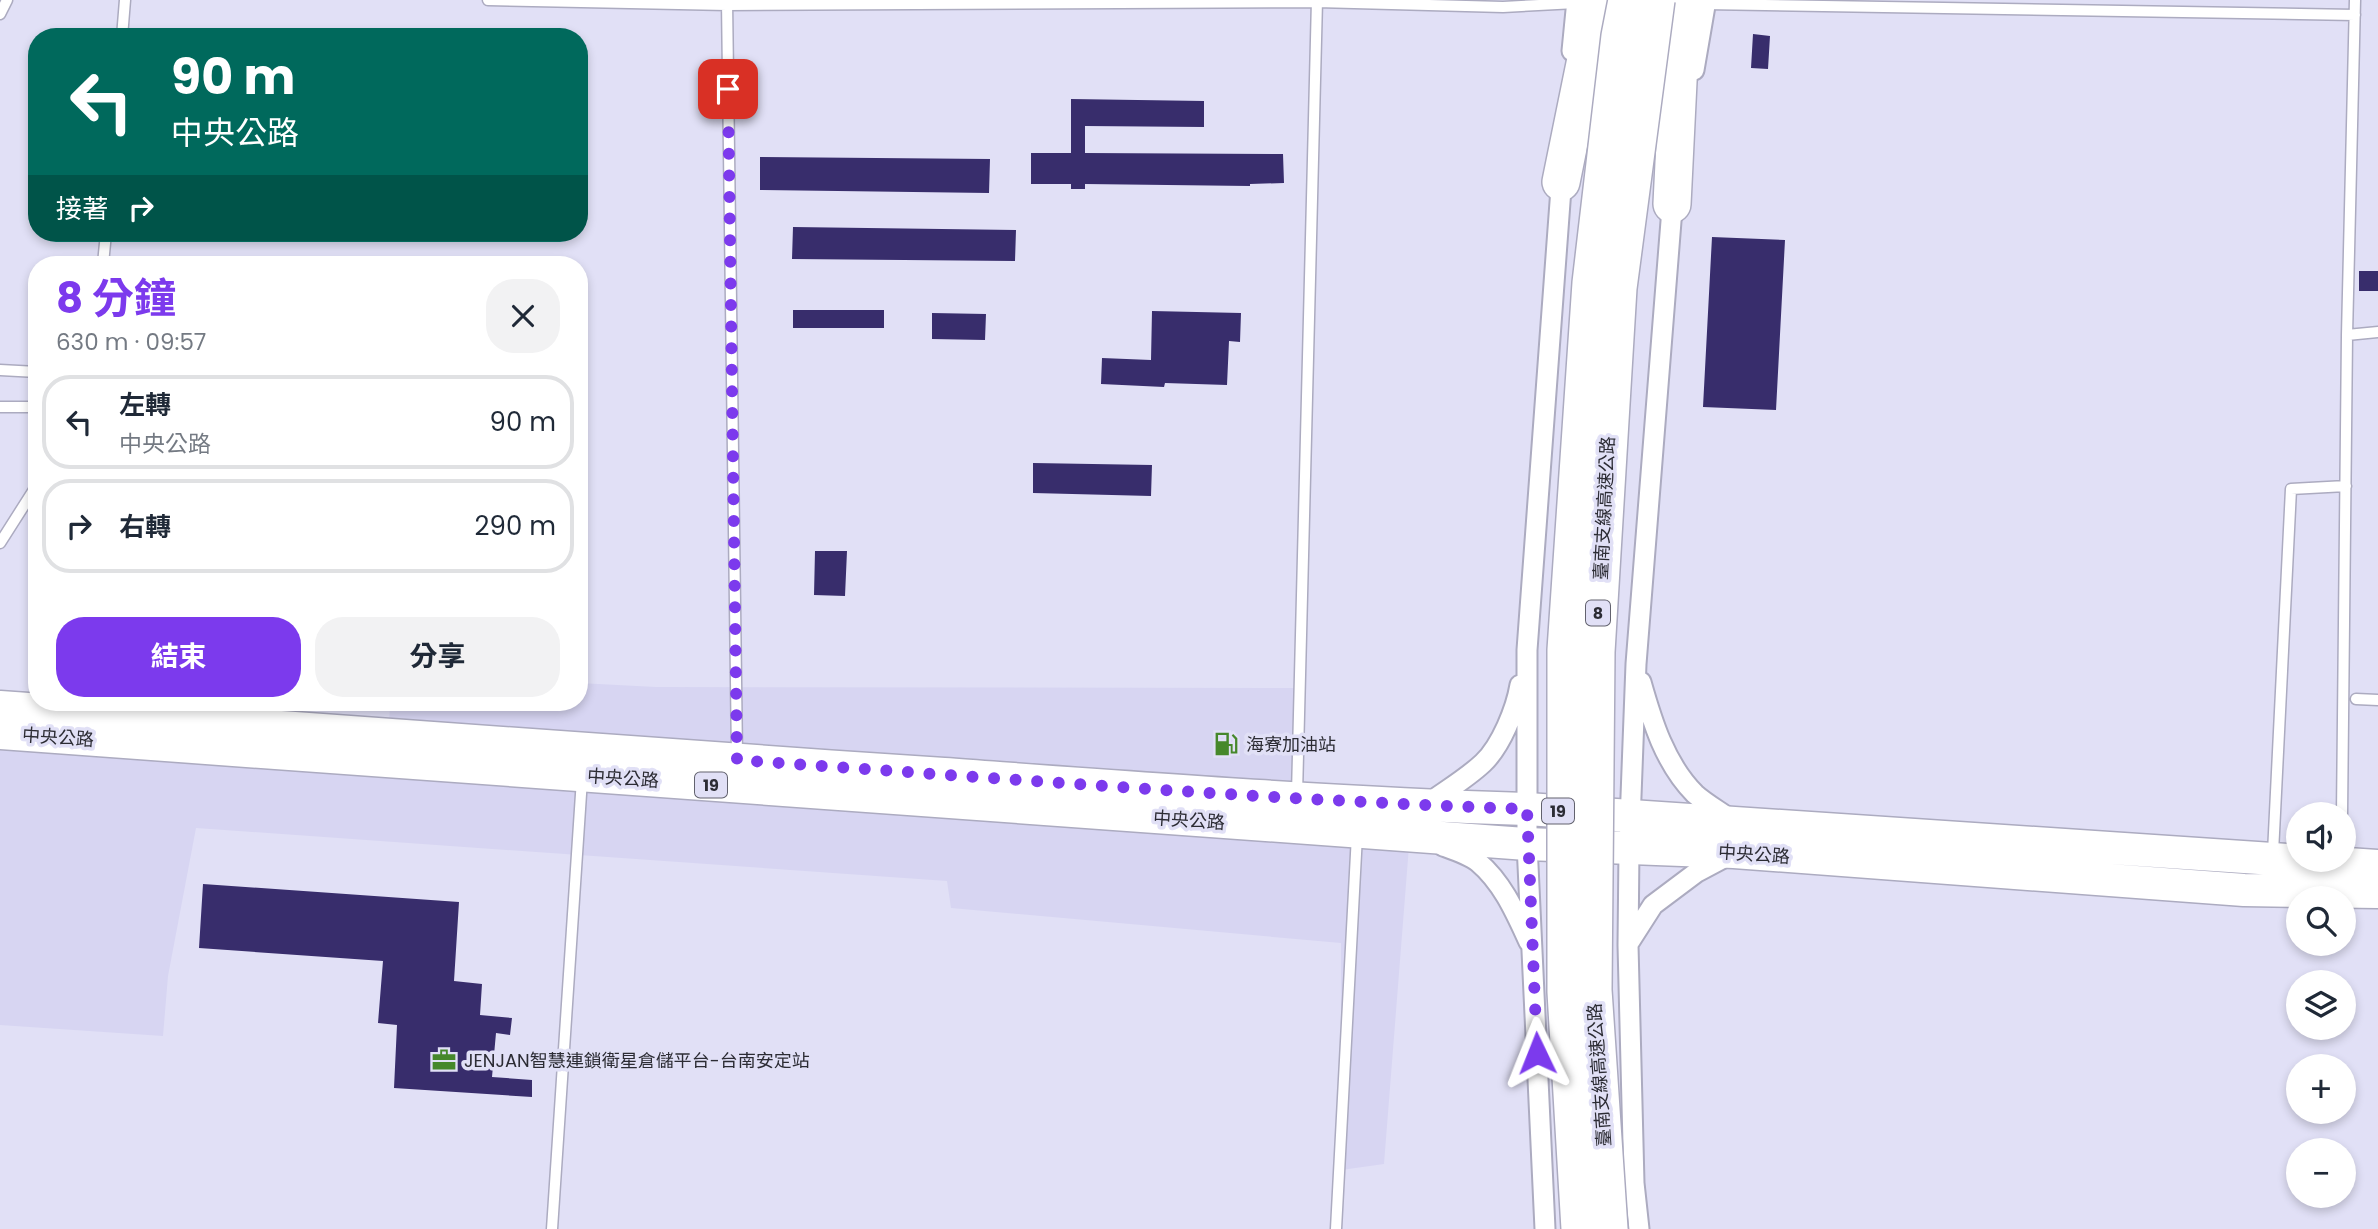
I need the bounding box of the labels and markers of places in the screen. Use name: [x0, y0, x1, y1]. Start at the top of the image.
pin: [698, 59, 758, 119]
fuel station icon: 海寮加油站: [1212, 730, 1240, 758]
place label: 海寮加油站: [1246, 732, 1336, 757]
office icon: JENJAN智慧連鎖衛星倉儲平台-台南安定站: [430, 1046, 458, 1074]
place label: JENJAN智慧連鎖衛星倉儲平台-台南安定站: [464, 1048, 810, 1073]

